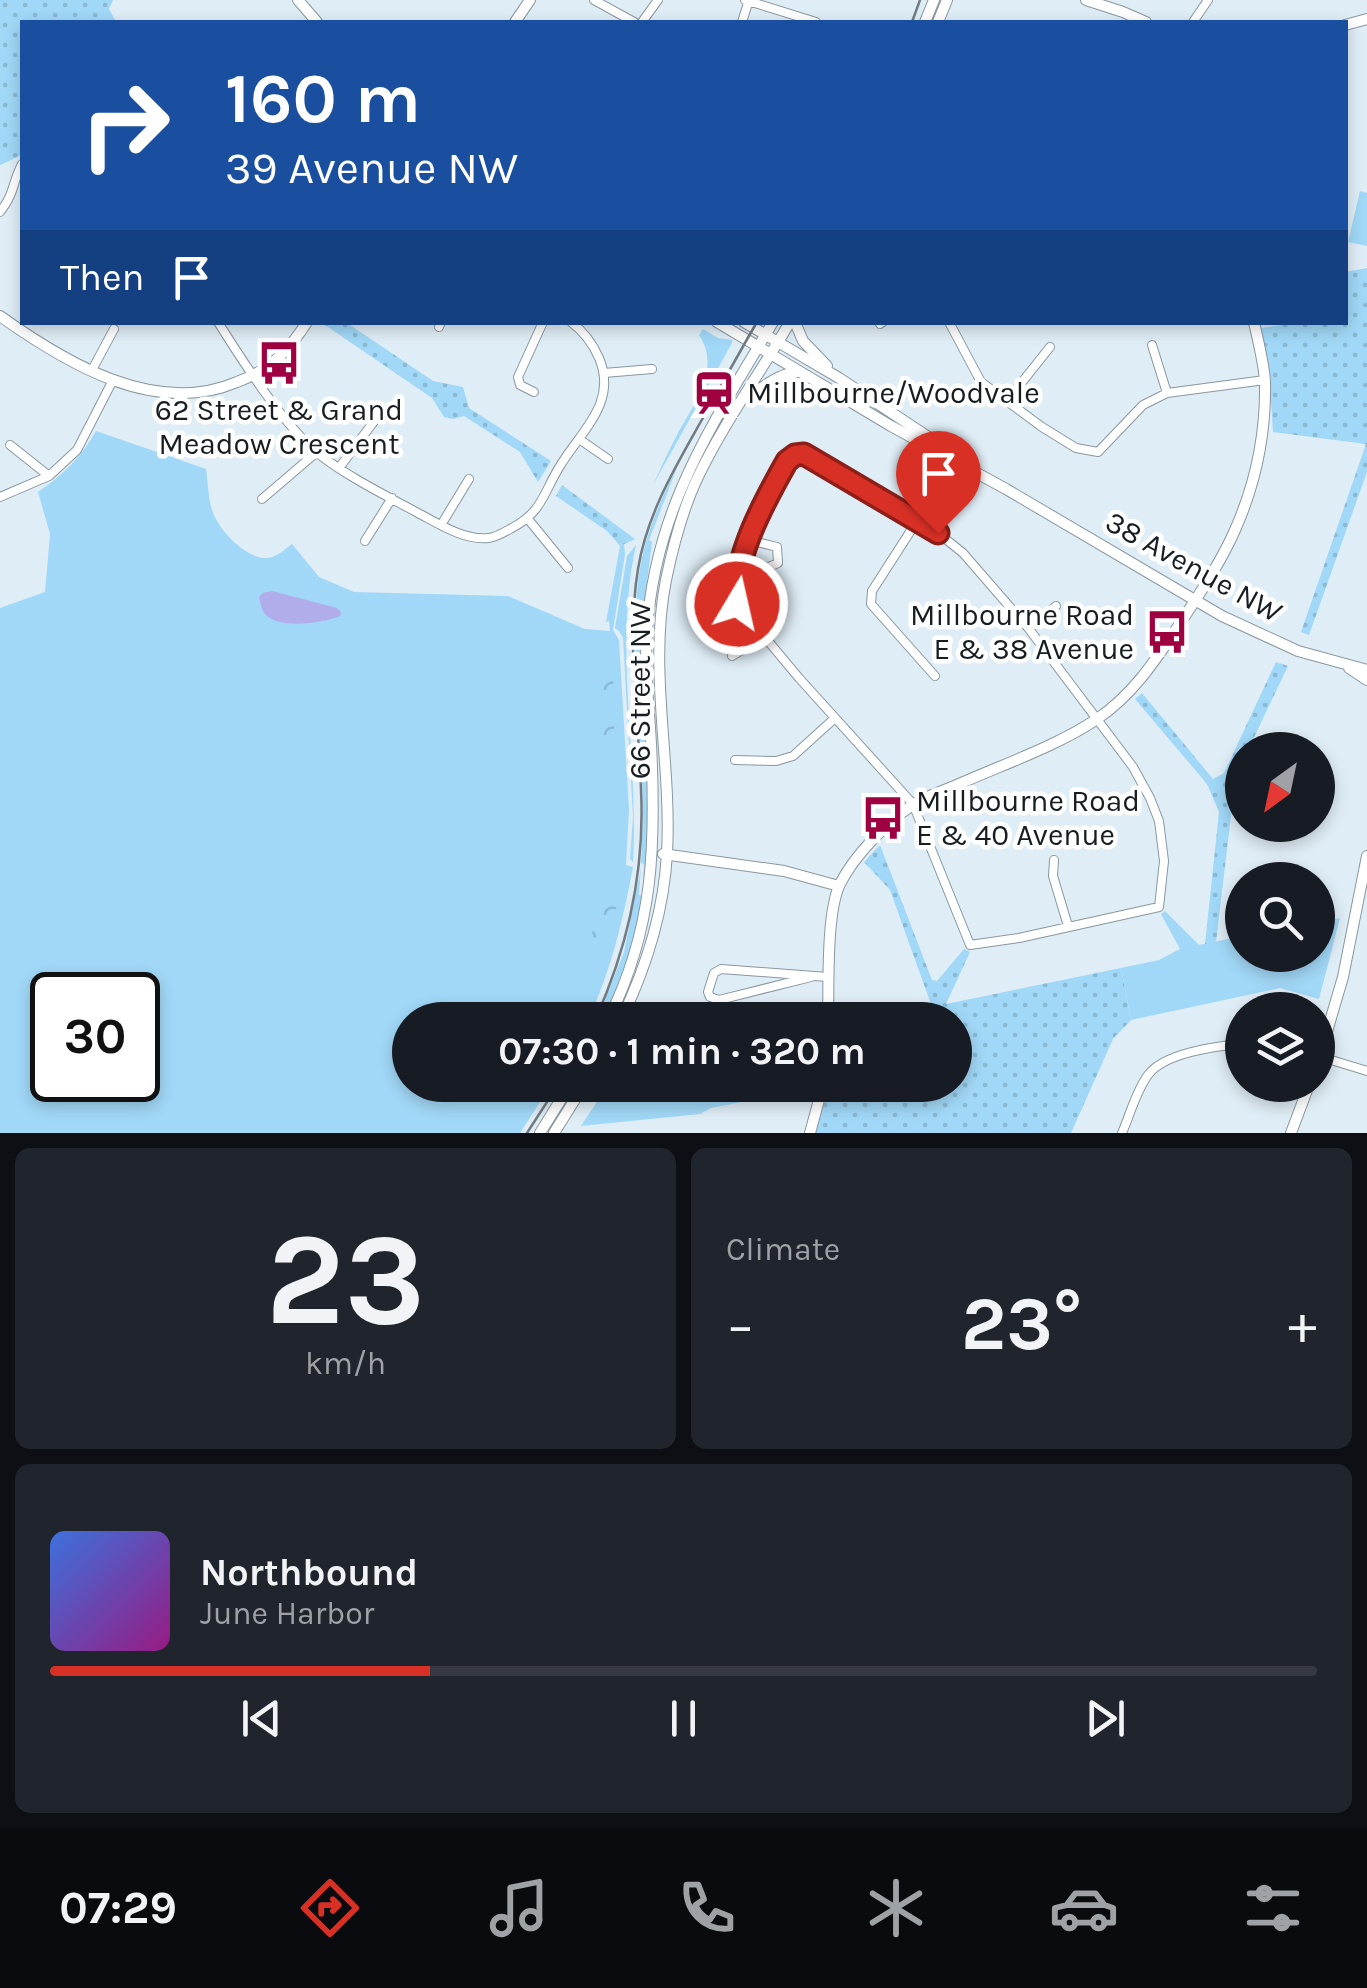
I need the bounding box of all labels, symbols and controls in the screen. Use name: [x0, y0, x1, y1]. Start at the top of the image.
text: 160 m: [225, 58, 421, 140]
icon: right: [60, 60, 190, 190]
text: 39 Avenue NW: [225, 142, 518, 194]
icon: arrive: [164, 250, 219, 305]
text: Then: [60, 255, 144, 300]
bus stop icon: 62 Street & Grand Meadow Crescent: [255, 339, 303, 387]
station icon: Millbourne/Woodvale: [690, 369, 738, 417]
place label: Millbourne/Woodvale: [747, 375, 1040, 411]
place label: 62 Street & Grand Meadow Crescent: [155, 392, 403, 462]
pin: [896, 431, 981, 534]
icon: arrive: [911, 446, 966, 501]
street label: 38 Avenue NW: [1099, 504, 1289, 630]
position arrow: [685, 552, 789, 656]
place label: Millbourne Road E & 38 Avenue: [910, 597, 1134, 667]
street label: 66 Street NW: [622, 601, 658, 779]
bus stop icon: Millbourne Road E & 38 Avenue: [1143, 608, 1191, 656]
north arrow: [1225, 732, 1335, 842]
map controls: [1225, 732, 1335, 1102]
place label: Millbourne Road E & 40 Avenue: [916, 783, 1140, 853]
bus stop icon: Millbourne Road E & 40 Avenue: [859, 794, 907, 842]
button: search: [1225, 862, 1335, 972]
speed limit sign: 30: [30, 972, 160, 1102]
button: layers: [1225, 992, 1335, 1102]
text: 07:30 · 1 min · 320 m: [498, 1029, 866, 1074]
text: 23: [266, 1204, 425, 1356]
text: Climate: [726, 1231, 840, 1268]
text: 23°: [961, 1280, 1082, 1368]
text: −: [726, 1293, 755, 1357]
text: +: [1288, 1293, 1317, 1357]
text: km/h: [305, 1345, 386, 1382]
text: Northbound: [200, 1550, 418, 1595]
text: June Harbor: [200, 1595, 374, 1632]
icon: previous: [234, 1691, 289, 1746]
icon: pause: [656, 1691, 711, 1746]
icon: next: [1078, 1691, 1133, 1746]
icon: directions: [295, 1873, 365, 1943]
icon: music: [484, 1873, 554, 1943]
icon: phone: [672, 1873, 742, 1943]
icon: climate: [861, 1873, 931, 1943]
icon: car: [1049, 1873, 1119, 1943]
icon: filters: [1238, 1873, 1308, 1943]
text: 07:29: [59, 1882, 177, 1934]

